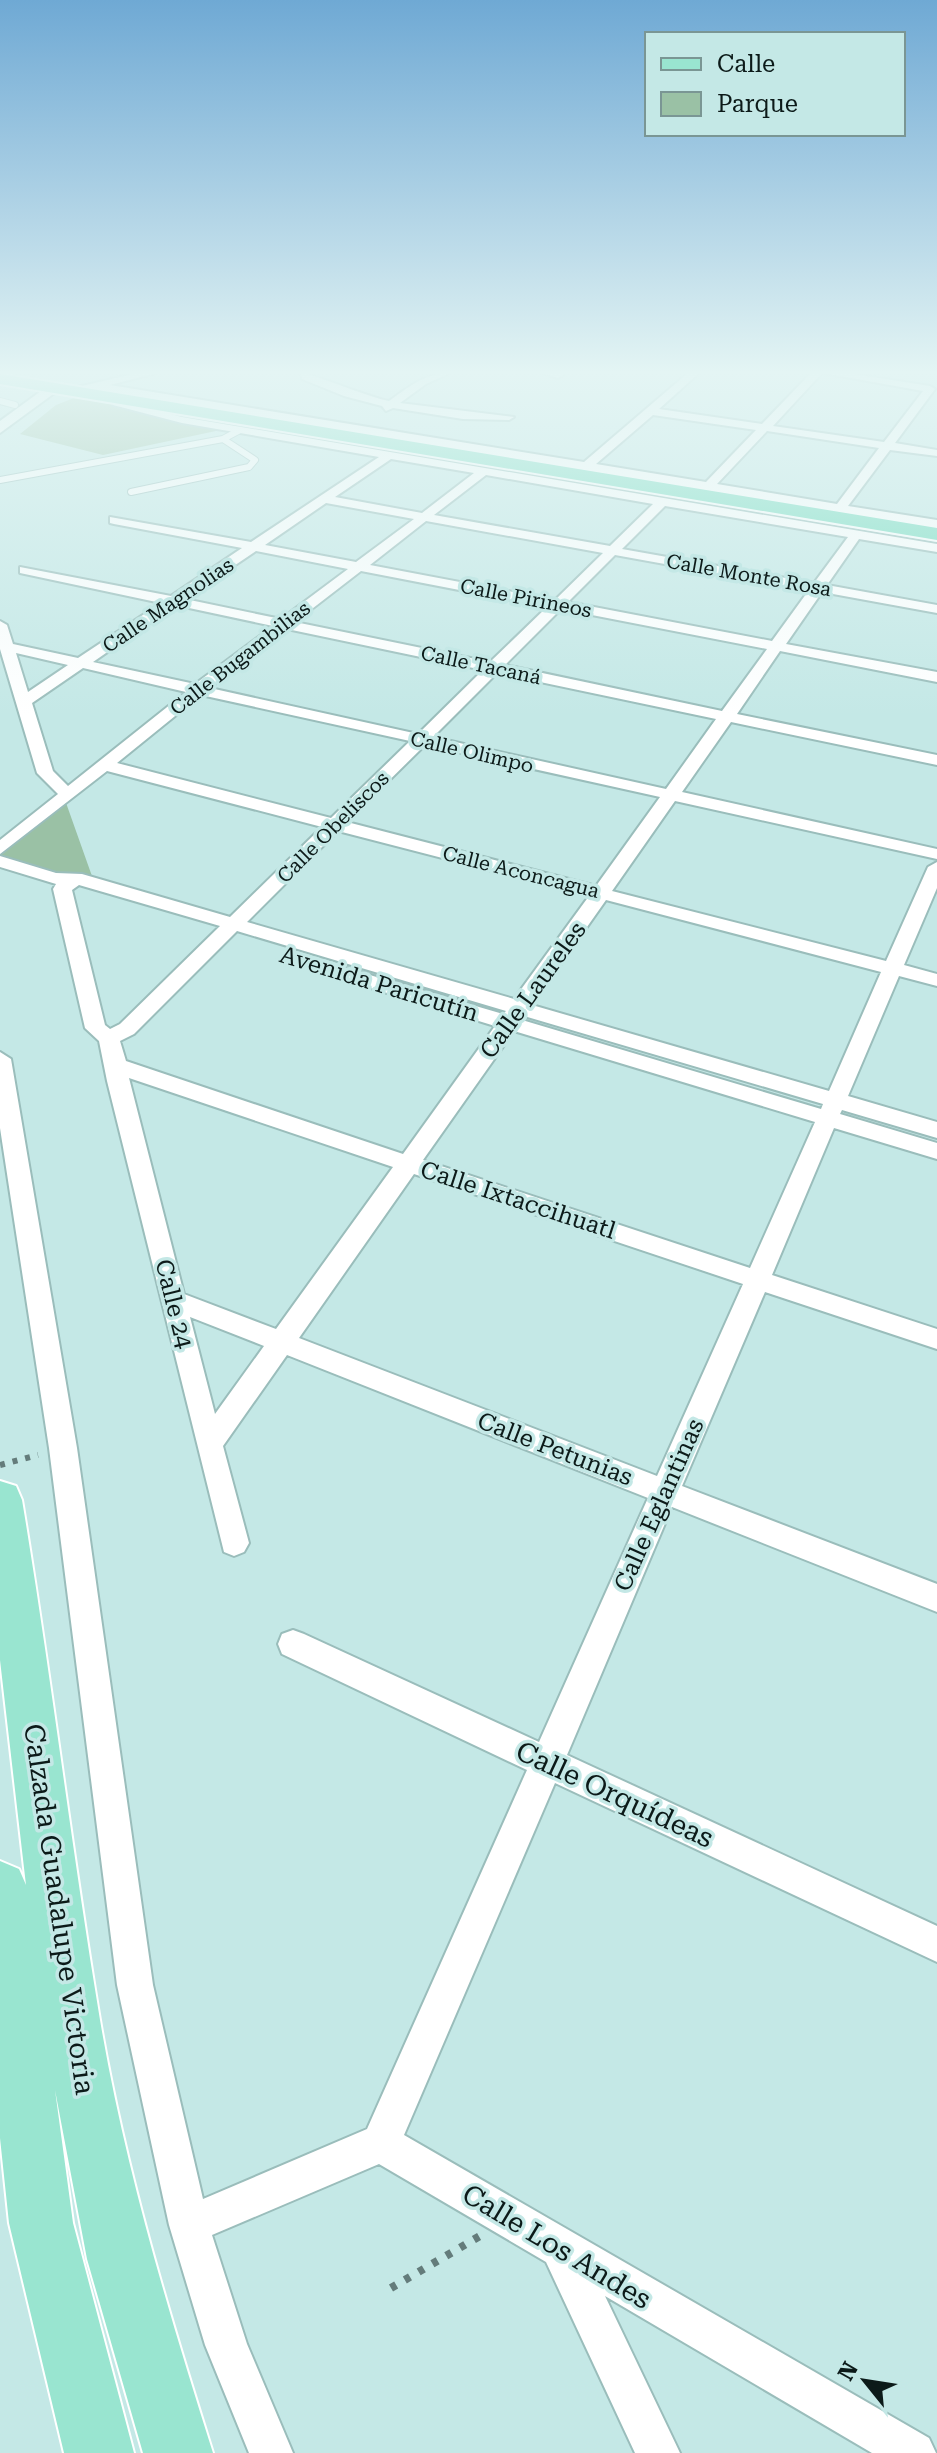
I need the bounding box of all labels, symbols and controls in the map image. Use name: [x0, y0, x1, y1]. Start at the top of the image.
legend: [645, 32, 905, 136]
text: Calle: [717, 50, 775, 78]
text: Parque: [717, 90, 798, 118]
street label: Calle Monte Rosa: [665, 549, 833, 601]
street label: Calle Magnolias: [98, 552, 238, 658]
street label: Calle Pirineos: [458, 574, 594, 622]
street label: Calle Bugambilias: [165, 596, 315, 720]
street label: Calle Tacaná: [419, 641, 543, 689]
street label: Calle Olimpo: [408, 726, 536, 778]
street label: Calle Obeliscos: [272, 766, 394, 888]
street label: Calle Aconcagua: [440, 841, 602, 903]
street label: Calle Laureles: [474, 916, 592, 1064]
street label: Avenida Paricutín: [276, 940, 482, 1028]
street label: Calle Ixtaccihuatl: [417, 1155, 619, 1245]
street label: Calle 24: [149, 1256, 199, 1352]
street label: Calle Petunias: [473, 1407, 637, 1491]
street label: Calle Eglantinas: [608, 1414, 710, 1596]
street label: Calzada Guadalupe Victoria: [17, 1722, 102, 2097]
street label: Calle Orquídeas: [511, 1734, 719, 1855]
street label: Calle Los Andes: [456, 2177, 657, 2316]
north arrow: [825, 2341, 905, 2421]
text: N: [833, 2358, 863, 2385]

